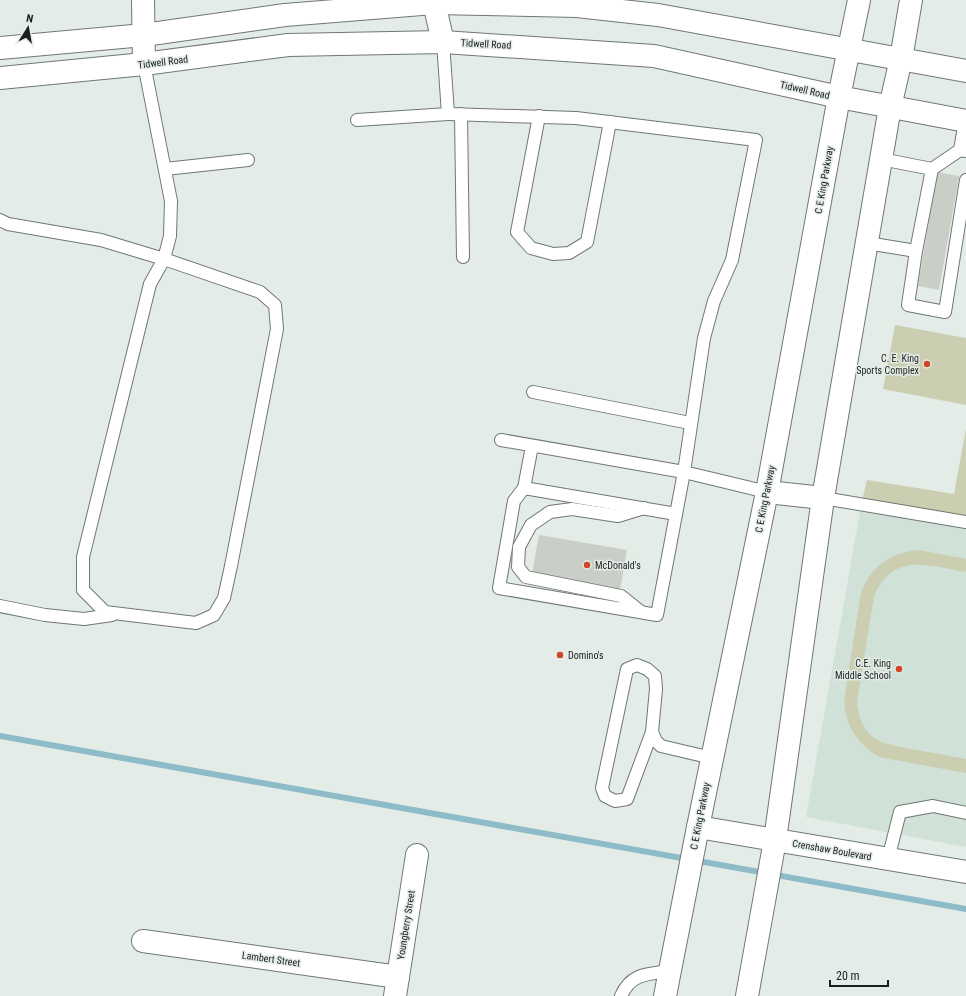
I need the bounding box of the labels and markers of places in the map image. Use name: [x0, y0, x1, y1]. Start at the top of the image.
place label: C. E. King Sports Complex: [856, 353, 920, 376]
marker: C. E. King Sports Complex: [922, 359, 932, 369]
marker: McDonald's: [582, 560, 592, 570]
place label: McDonald's: [595, 560, 641, 571]
marker: Domino's: [555, 650, 565, 660]
place label: Domino's: [568, 650, 604, 661]
place label: C.E. King Middle School: [835, 658, 891, 681]
marker: C.E. King Middle School: [894, 664, 904, 674]

